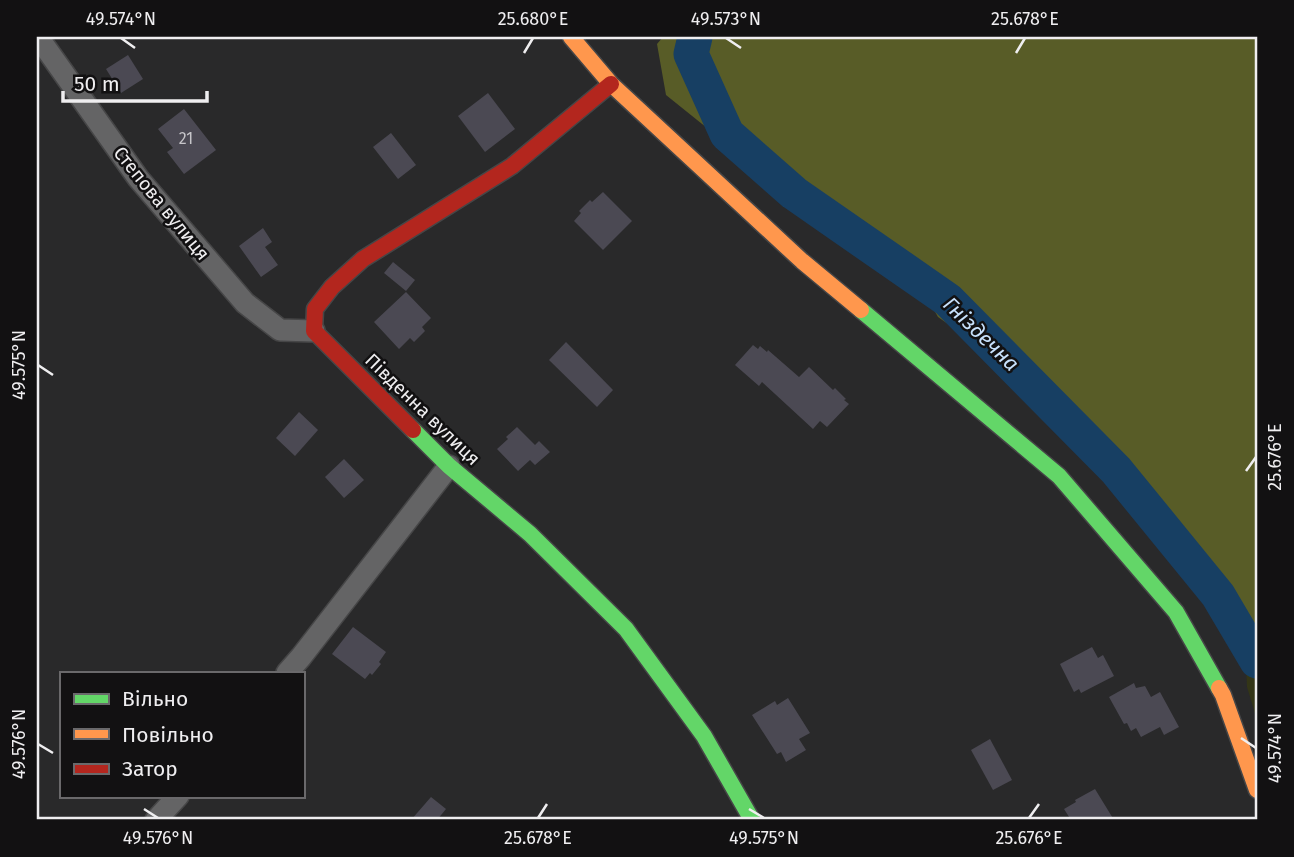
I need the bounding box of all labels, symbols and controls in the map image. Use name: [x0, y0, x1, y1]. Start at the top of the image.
text: 49.574°N: [86, 8, 156, 30]
text: 25.680°E: [498, 8, 568, 30]
text: 49.573°N: [691, 8, 761, 30]
text: 25.678°E: [991, 8, 1059, 30]
scale bar: [63, 60, 206, 104]
text: 50 m: [74, 71, 120, 97]
house number: 21: [179, 129, 193, 148]
street label: Степова вулиця: [109, 142, 215, 265]
water label: Гніздечна: [938, 291, 1024, 377]
text: 49.575°N: [8, 330, 30, 400]
street label: Південна вулиця: [360, 349, 485, 470]
text: 25.676°E: [1264, 423, 1286, 491]
legend: [60, 672, 304, 798]
text: Вільно: [122, 686, 188, 712]
text: 49.576°N: [8, 709, 30, 779]
text: 49.574°N: [1264, 713, 1286, 783]
text: Повільно: [122, 722, 214, 748]
text: Затор: [122, 756, 178, 782]
text: 49.576°N: [123, 827, 193, 849]
text: 25.678°E: [504, 827, 572, 849]
text: 49.575°N: [729, 827, 799, 849]
text: 25.676°E: [995, 827, 1063, 849]

